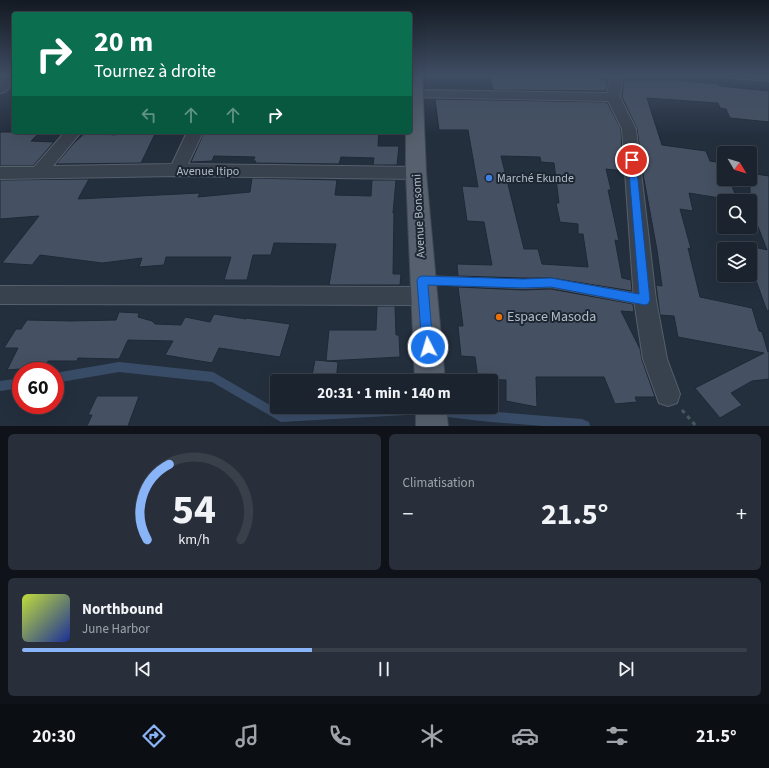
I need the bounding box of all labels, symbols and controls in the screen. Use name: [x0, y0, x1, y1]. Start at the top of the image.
text: 20 m: [94, 22, 153, 62]
icon: right: [28, 28, 80, 80]
text: Tournez à droite: [94, 59, 216, 84]
icon: left: [138, 104, 160, 126]
icon: ahead: [180, 104, 202, 126]
icon: ahead: [222, 104, 244, 126]
icon: right: [264, 104, 286, 126]
pin: [615, 143, 649, 177]
north arrow: [717, 146, 757, 186]
map controls: [717, 146, 757, 282]
icon: arrive: [621, 149, 643, 171]
street label: Avenue Itipo: [177, 163, 239, 180]
place label: Marché Ekunde: [497, 170, 574, 187]
marker: Marché Ekunde: [484, 173, 494, 183]
street label: Avenue Bonsomi: [408, 174, 430, 258]
button: search: [717, 194, 757, 234]
button: layers: [717, 242, 757, 282]
place label: Espace Masoda: [507, 307, 596, 327]
marker: Espace Masoda: [494, 312, 504, 322]
position arrow: [407, 326, 449, 368]
speed limit sign: 60: [12, 362, 64, 414]
text: 20:31 · 1 min · 140 m: [317, 383, 451, 404]
text: Climatisation: [403, 474, 475, 492]
text: 54: [172, 480, 216, 540]
text: 21.5°: [541, 493, 608, 536]
text: −: [403, 498, 413, 530]
text: +: [736, 498, 747, 530]
text: km/h: [178, 529, 210, 550]
text: Northbound: [82, 599, 163, 620]
text: June Harbor: [82, 620, 150, 638]
icon: previous: [132, 658, 154, 680]
icon: pause: [373, 658, 395, 680]
icon: next: [615, 658, 637, 680]
icon: directions: [140, 722, 168, 750]
icon: music: [233, 722, 261, 750]
icon: phone: [326, 722, 354, 750]
icon: climate: [418, 722, 446, 750]
icon: car: [511, 722, 539, 750]
icon: filters: [603, 722, 631, 750]
text: 20:30: [32, 724, 76, 749]
text: 21.5°: [696, 724, 737, 749]

